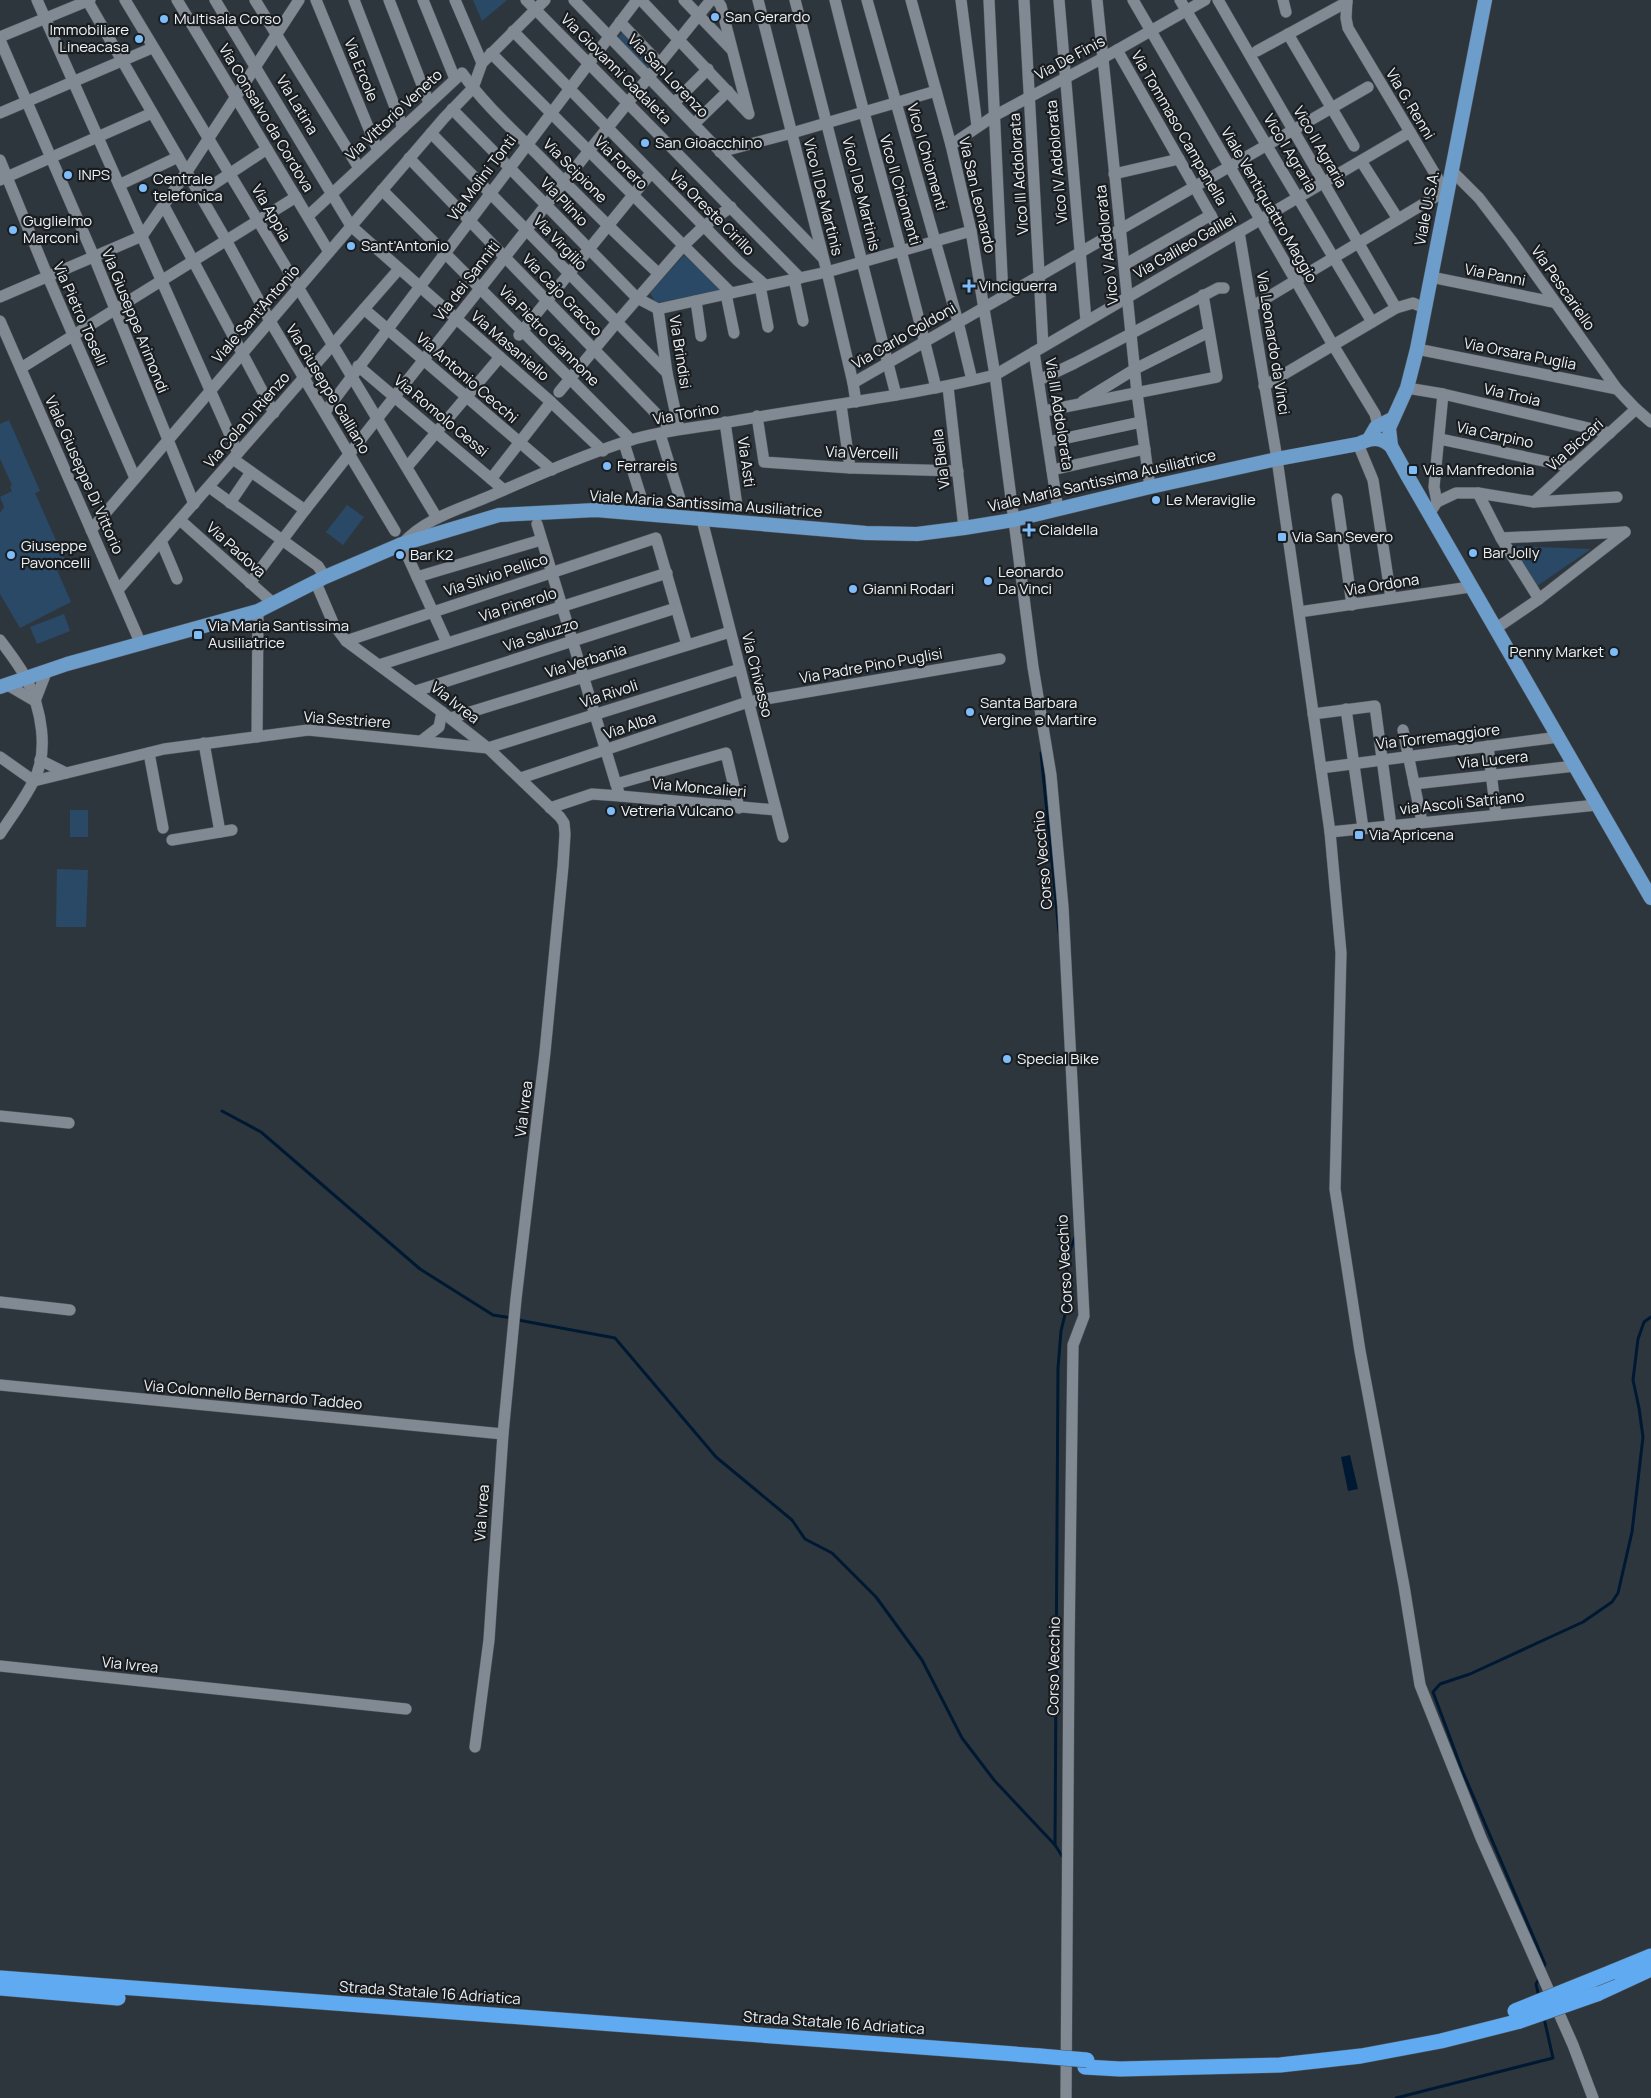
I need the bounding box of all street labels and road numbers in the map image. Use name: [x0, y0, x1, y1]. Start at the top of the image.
street label: Via Giovanni Gadaleta: [556, 9, 676, 129]
street label: Via San Lorenzo: [623, 29, 714, 122]
street label: Via De Finis: [1031, 30, 1109, 85]
street label: Via Ercole: [339, 35, 384, 105]
street label: Via Consalvo da Cordova: [214, 40, 319, 196]
street label: Via Tommaso Campanella: [1126, 46, 1232, 209]
street label: Via Vittorio Veneto: [341, 64, 447, 165]
street label: Via G. Renni: [1381, 64, 1440, 143]
street label: Via Latina: [271, 71, 324, 139]
street label: Vico IV Addolorata: [1041, 99, 1072, 225]
street label: Vico I Chiomenti: [902, 101, 953, 213]
street label: Vico II Agraria: [1289, 102, 1352, 192]
street label: Vico I Agraria: [1259, 110, 1322, 196]
street label: Vico III Addolorata: [1004, 112, 1033, 236]
street label: Viale Ventiquattro Maggio: [1216, 123, 1323, 287]
street label: Via Molini Tonti: [442, 130, 521, 225]
street label: Via Forero: [590, 131, 653, 194]
street label: Vico II Chiomenti: [875, 132, 926, 247]
street label: Via Scipione: [538, 134, 612, 208]
street label: Vico I De Martinis: [837, 135, 886, 253]
street label: Via San Leonardo: [954, 135, 1001, 255]
street label: Vico II De Martinis: [799, 136, 848, 258]
street label: Via Oreste Cirillo: [665, 165, 760, 260]
street label: Viale U.S.A.: [1409, 169, 1444, 247]
street label: Via Plinio: [536, 172, 593, 231]
street label: Via Appia: [247, 180, 296, 245]
street label: Vico V Addolorata: [1090, 184, 1123, 306]
street label: Via Galileo Galilei: [1130, 208, 1240, 283]
street label: Via Virgilio: [529, 210, 592, 275]
street label: Via dei Sanniti: [429, 236, 504, 325]
street label: Via Pescariello: [1526, 241, 1601, 335]
street label: Via Giuseppe Arimondi: [97, 246, 174, 396]
street label: Via Cajo Gracco: [518, 249, 607, 341]
street label: Via Pietro Toselli: [48, 258, 113, 369]
street label: Via Panni: [1463, 258, 1528, 291]
street label: Viale Sant'Antonio: [207, 260, 304, 367]
street label: Via Leonardo da Vinci: [1252, 270, 1295, 416]
street label: Via Pietro Giannone: [494, 281, 605, 391]
street label: Via Carlo Goldoni: [848, 297, 959, 374]
street label: Via Masaniello: [467, 306, 554, 386]
street label: Via Brindisi: [664, 314, 697, 390]
street label: Via Giuseppe Galliano: [281, 320, 376, 458]
street label: Via Antonio Cecchi: [412, 327, 523, 428]
street label: Via Orsara Puglia: [1462, 332, 1578, 375]
street label: Via III Addolorata: [1040, 356, 1079, 472]
street label: Via Cola Di Rienzo: [199, 367, 294, 472]
street label: Via Romolo Gessi: [390, 370, 493, 461]
street label: Via Troia: [1482, 378, 1543, 411]
street label: Viale Giuseppe Di Vittorio: [40, 392, 129, 557]
street label: Via Torino: [651, 397, 721, 430]
street label: Via Biccari: [1542, 413, 1608, 476]
street label: Via Carpino: [1455, 416, 1536, 453]
street label: Via Biella: [926, 428, 955, 490]
street label: Via Asti: [733, 435, 760, 488]
street label: Via Vercelli: [825, 441, 899, 464]
street label: Viale Maria Santissima Ausiliatrice: [986, 444, 1218, 517]
street label: Viale Maria Santissima Ausiliatrice: [589, 485, 823, 522]
street label: Via Padova: [202, 517, 271, 582]
street label: Via Silvio Pellico: [441, 548, 551, 601]
street label: Via Ordona: [1343, 568, 1420, 601]
street label: Via Pinerolo: [476, 582, 559, 627]
street label: Via Saluzzo: [501, 612, 581, 657]
street label: Via Chivasso: [737, 630, 778, 720]
street label: Via Verbania: [543, 638, 629, 683]
street label: Via Padre Pino Puglisi: [798, 643, 944, 688]
street label: Via Rivoli: [577, 674, 641, 713]
street label: Via Ivrea: [426, 677, 484, 728]
street label: Via Sestriere: [303, 706, 391, 733]
street label: Via Alba: [601, 707, 659, 744]
street label: Via Torremaggiore: [1375, 718, 1501, 755]
street label: Via Lucera: [1457, 745, 1529, 774]
street label: Via Moncalieri: [651, 773, 747, 802]
street label: via Ascoli Satriano: [1399, 785, 1525, 819]
street label: Corso Vecchio: [1028, 810, 1057, 910]
street label: Via Ivrea: [510, 1079, 537, 1138]
street label: Corso Vecchio: [1051, 1214, 1078, 1314]
street label: Via Colonnello Bernardo Taddeo: [143, 1374, 363, 1415]
street label: Via Ivrea: [469, 1484, 494, 1542]
street label: Corso Vecchio: [1042, 1616, 1065, 1716]
street label: Via Ivrea: [101, 1651, 159, 1678]
street label: Strada Statale 16 Adriatica: [339, 1976, 522, 2009]
street label: Strada Statale 16 Adriatica: [743, 2006, 926, 2039]

